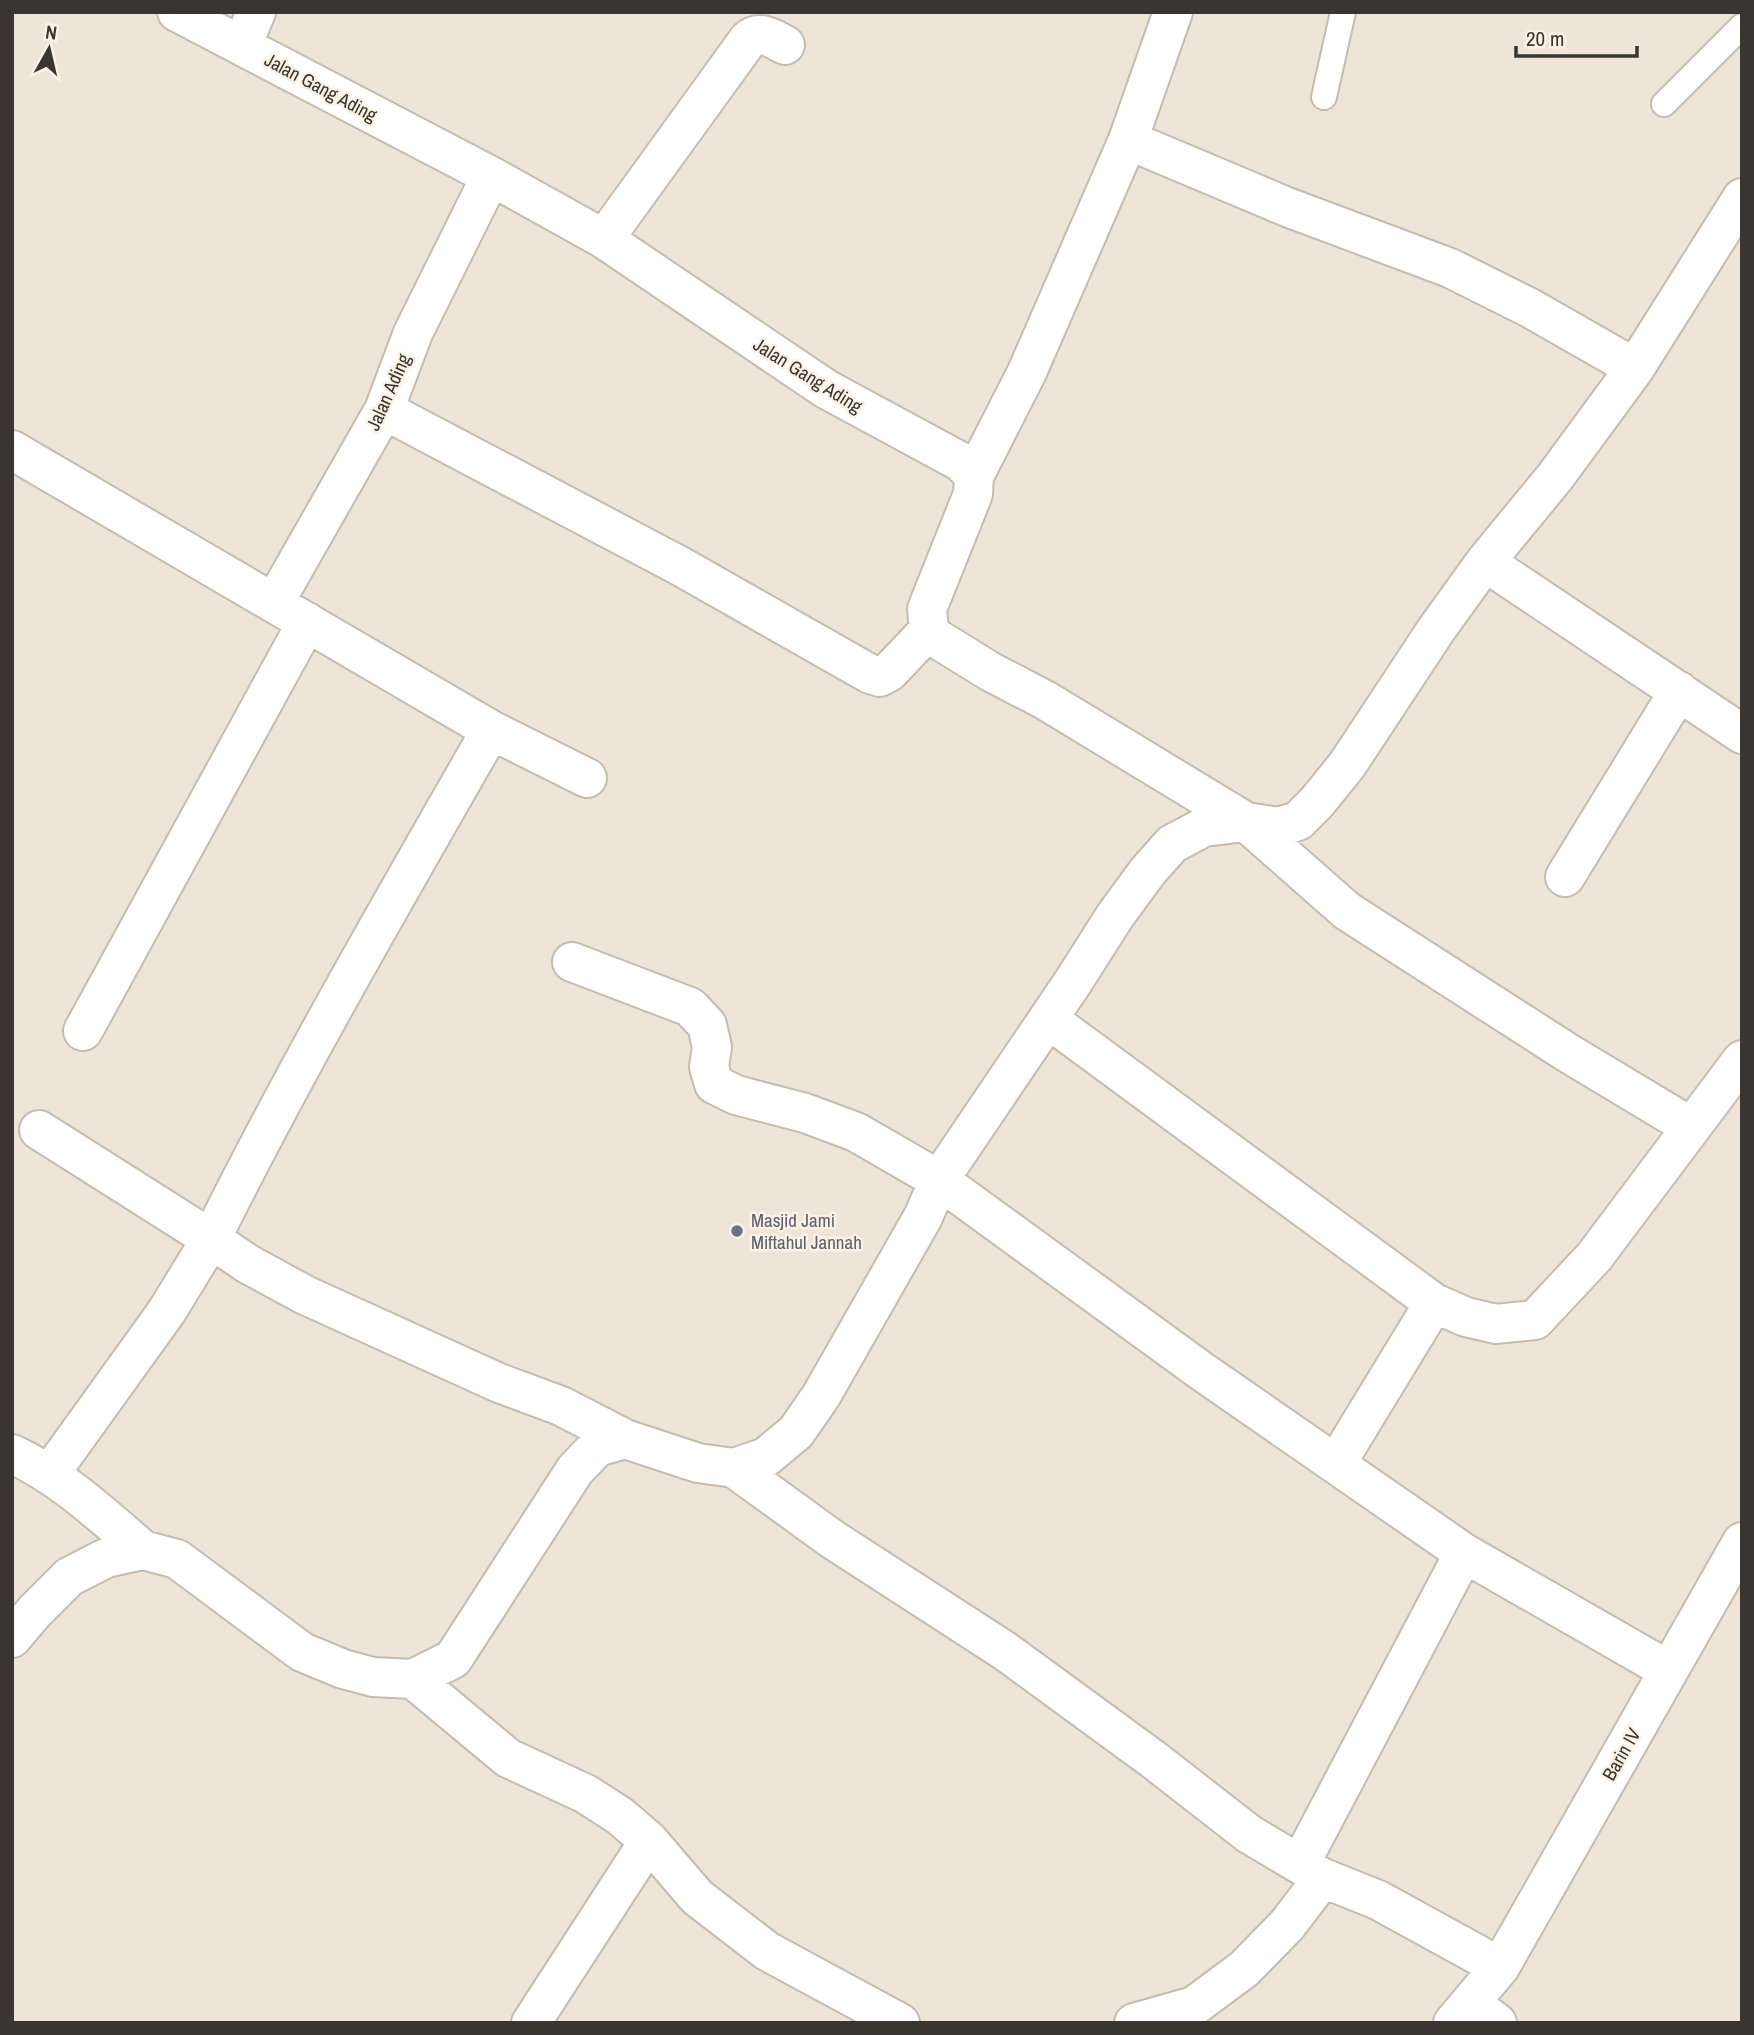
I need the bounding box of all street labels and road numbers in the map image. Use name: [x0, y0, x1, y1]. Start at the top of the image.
street label: Jalan Gang Ading: [260, 46, 382, 128]
street label: Jalan Gang Ading: [749, 331, 868, 419]
street label: Jalan Ading: [360, 349, 417, 434]
street label: Barin IV: [1596, 1723, 1647, 1785]

